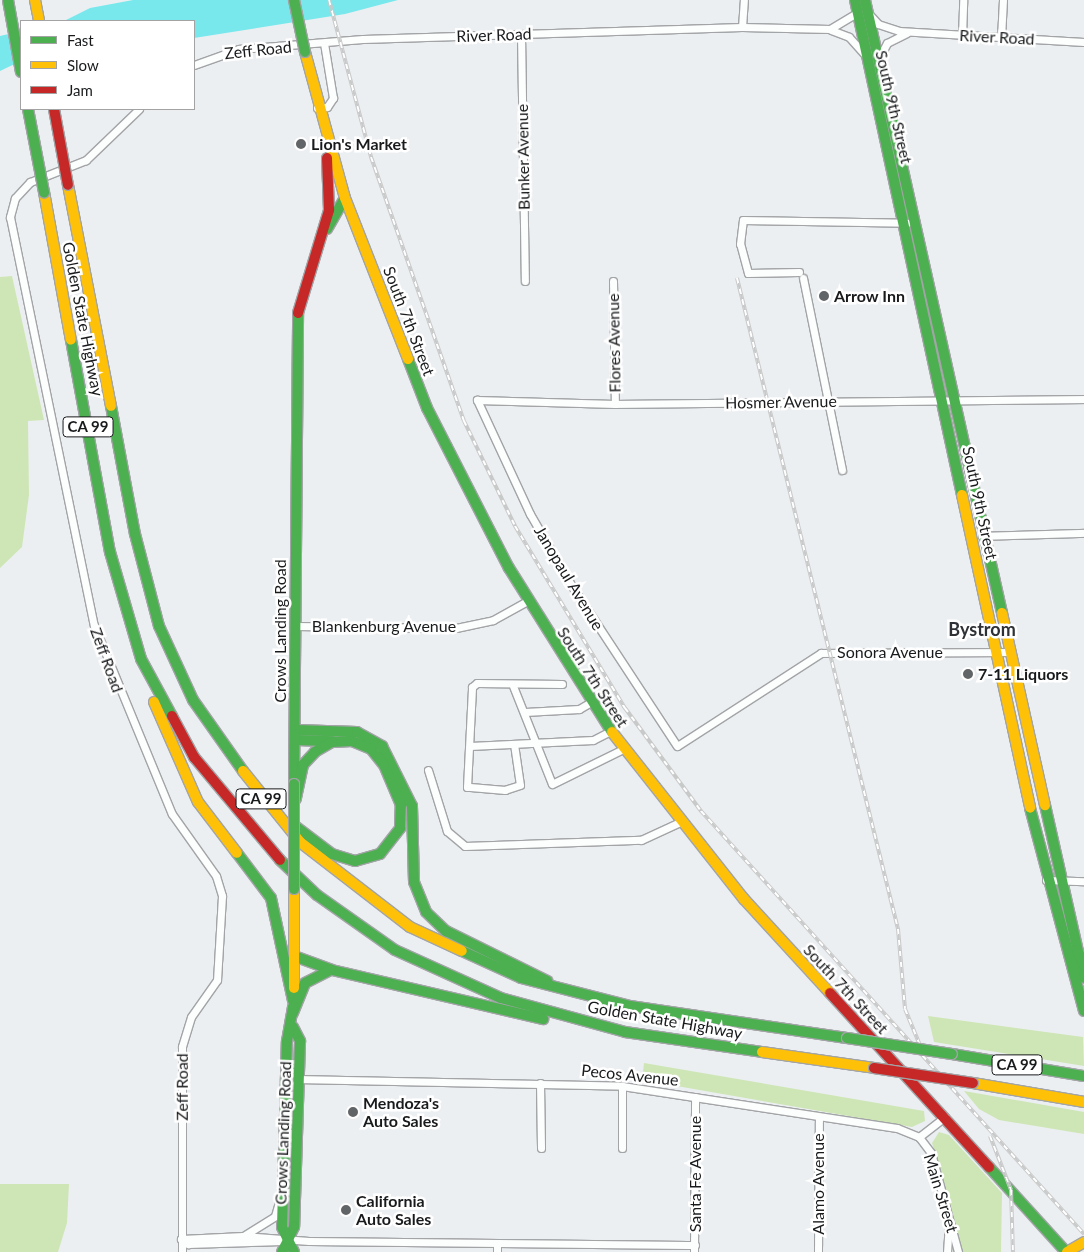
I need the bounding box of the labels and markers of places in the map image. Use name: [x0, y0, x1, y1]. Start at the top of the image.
place label: Lion's Market: [311, 134, 407, 154]
marker: Lion's Market: [295, 138, 307, 150]
place label: Arrow Inn: [834, 286, 905, 306]
marker: Arrow Inn: [818, 290, 830, 302]
place label: 7-11 Liquors: [978, 664, 1068, 684]
marker: 7-11 Liquors: [962, 668, 974, 680]
place label: Mendoza's Auto Sales: [363, 1093, 439, 1131]
marker: Mendoza's Auto Sales: [347, 1106, 359, 1118]
place label: California Auto Sales: [356, 1191, 431, 1229]
marker: California Auto Sales: [340, 1204, 352, 1216]

